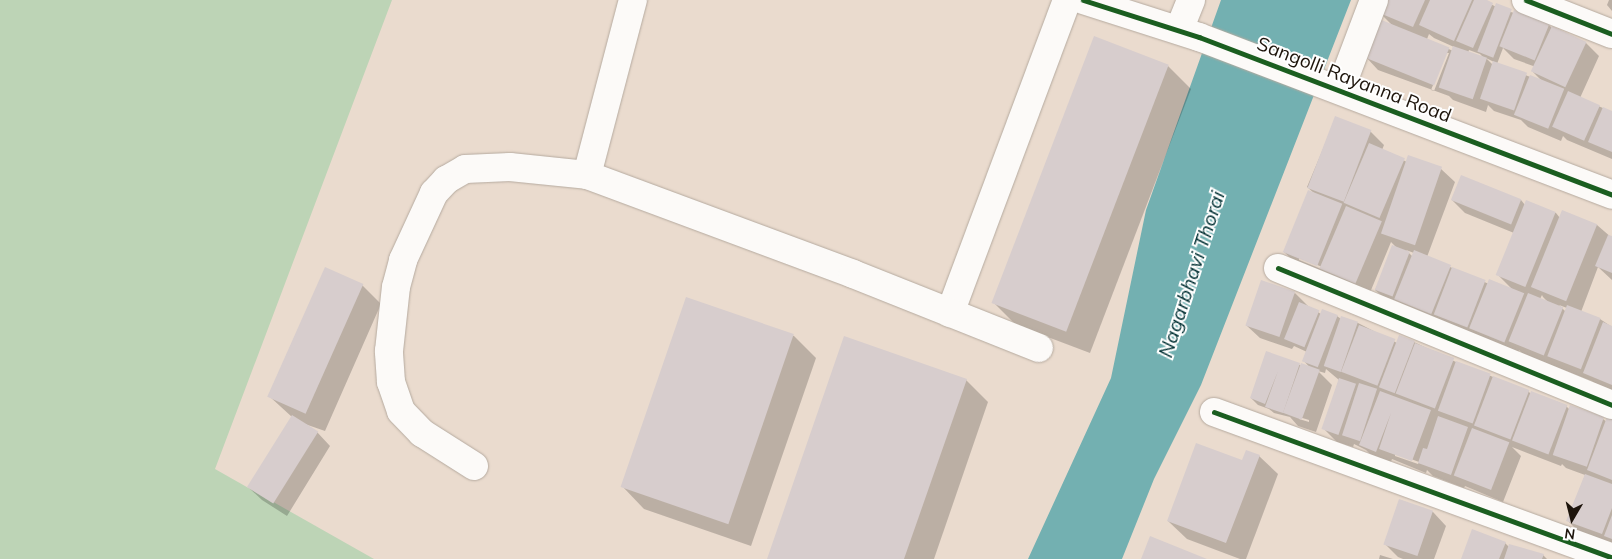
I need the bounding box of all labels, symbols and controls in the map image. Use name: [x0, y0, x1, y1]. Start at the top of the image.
street label: Sangolli Rayanna Road: [1254, 32, 1454, 128]
water label: Nagarbhavi Thorai: [1153, 188, 1229, 360]
north arrow: [1547, 494, 1597, 544]
text: N: [1563, 524, 1576, 544]

